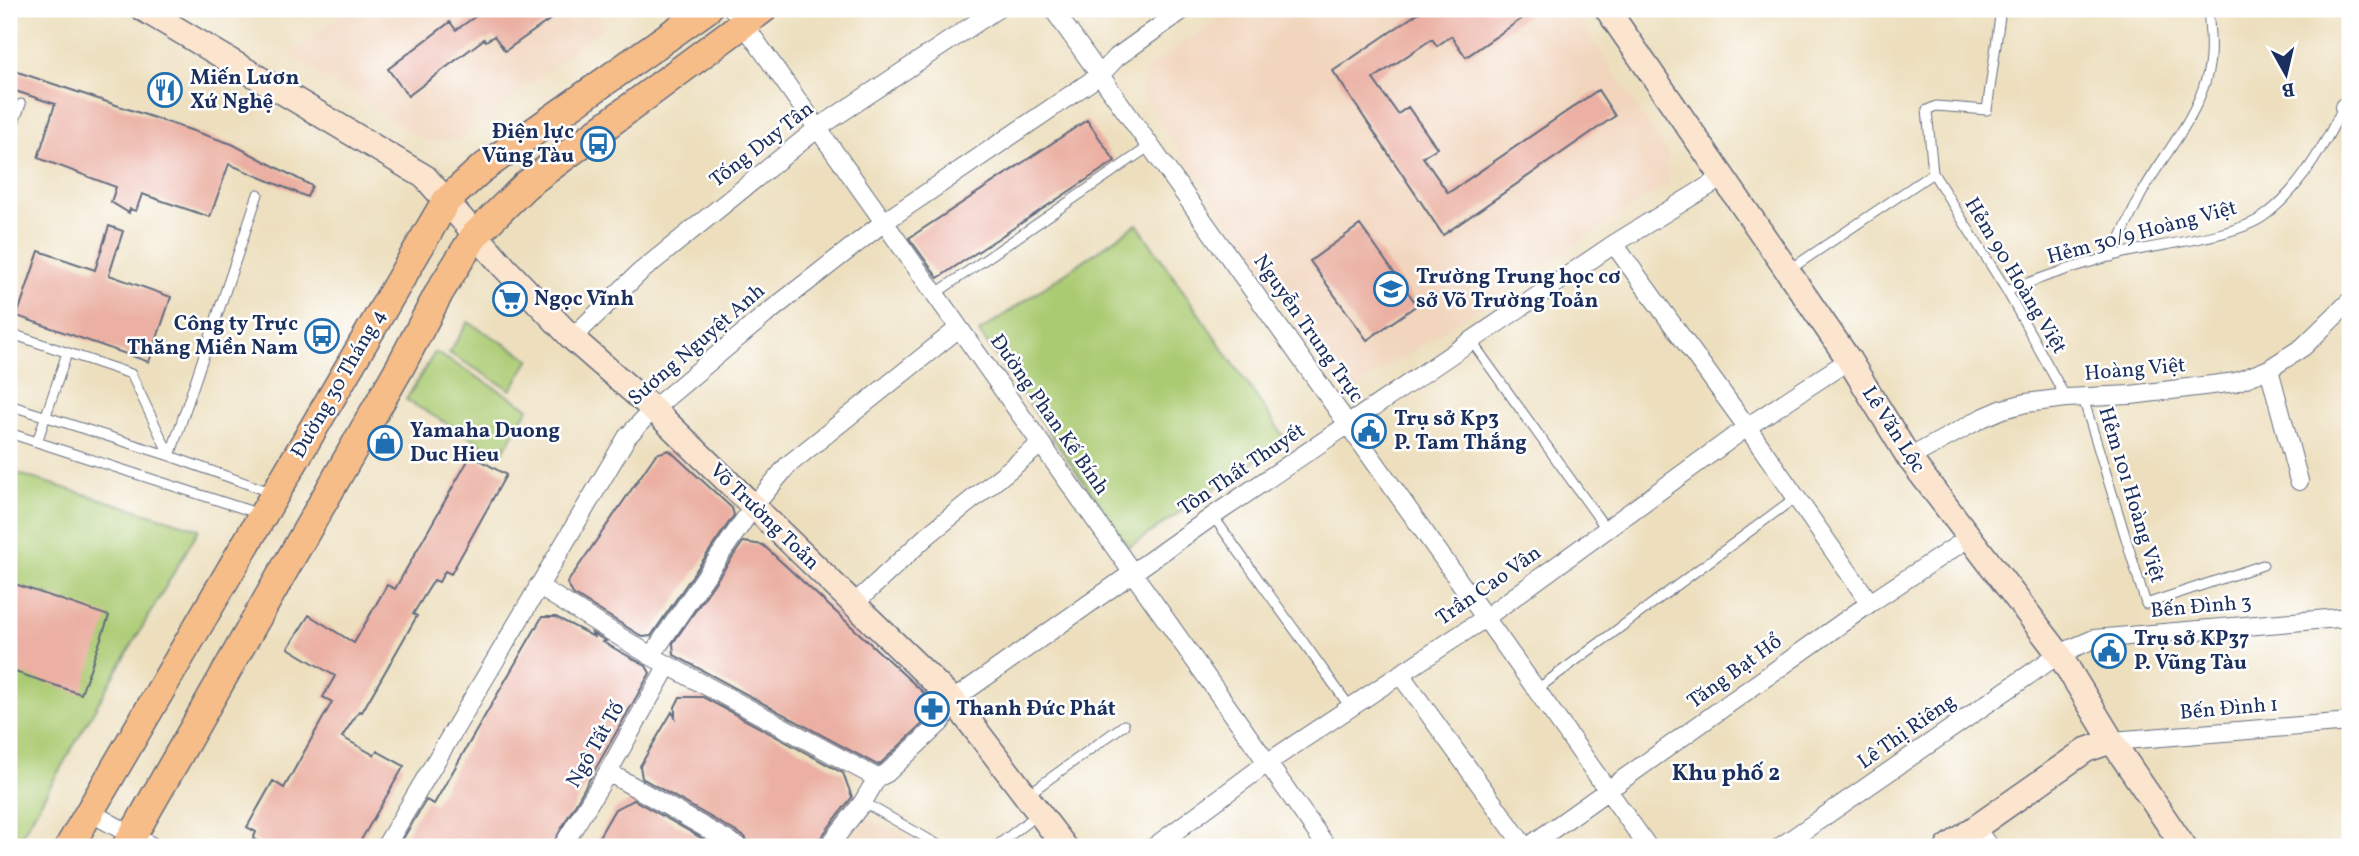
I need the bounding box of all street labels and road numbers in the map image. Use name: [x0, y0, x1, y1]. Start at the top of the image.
street label: Tống Duy Tân: [704, 95, 820, 195]
street label: Hẻm 90 Hoàng Việt: [1957, 192, 2073, 360]
street label: Hẻm 30/9 Hoàng Việt: [2044, 194, 2240, 272]
street label: Nguyễn Trung Trực: [1246, 249, 1370, 409]
street label: Sương Nguyệt Anh: [622, 277, 772, 413]
street label: Đường 30 Tháng 4: [284, 304, 394, 464]
street label: Đường Phan Kế Bính: [982, 329, 1116, 501]
street label: Hoàng Việt: [2083, 351, 2187, 389]
street label: Lê Văn Lộc: [1854, 381, 1932, 479]
street label: Hẻm 101 Hoàng Việt: [2090, 403, 2172, 587]
street label: Tôn Thất Thuyết: [1173, 417, 1311, 523]
street label: Võ Trường Toản: [702, 457, 826, 577]
street label: Trần Cao Vân: [1431, 539, 1547, 633]
street label: Bến Đình 3: [2149, 588, 2253, 626]
street label: Tăng Bạt Hổ: [1682, 628, 1788, 716]
street label: Lê Thị Riêng: [1852, 687, 1962, 777]
street label: Bến Đình 1: [2179, 690, 2279, 728]
street label: Ngô Tất Tố: [560, 697, 632, 793]

